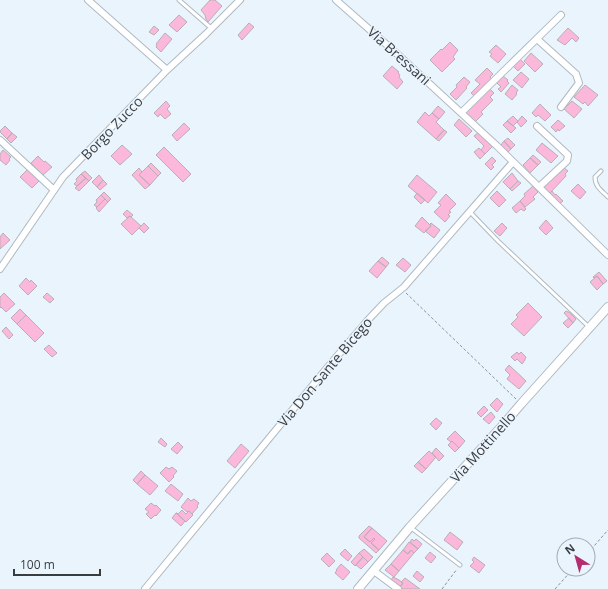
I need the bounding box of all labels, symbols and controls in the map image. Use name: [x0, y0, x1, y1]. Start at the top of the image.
street label: Via Bressani: [364, 22, 435, 89]
street label: Borgo Zucco: [77, 92, 147, 163]
street label: Via Don Sante Bicego: [273, 313, 376, 431]
street label: Via Mottinello: [446, 407, 520, 486]
north arrow: [556, 537, 596, 577]
text: N: [562, 540, 578, 557]
scale bar: [14, 551, 100, 577]
text: 100 m: [20, 556, 55, 573]

